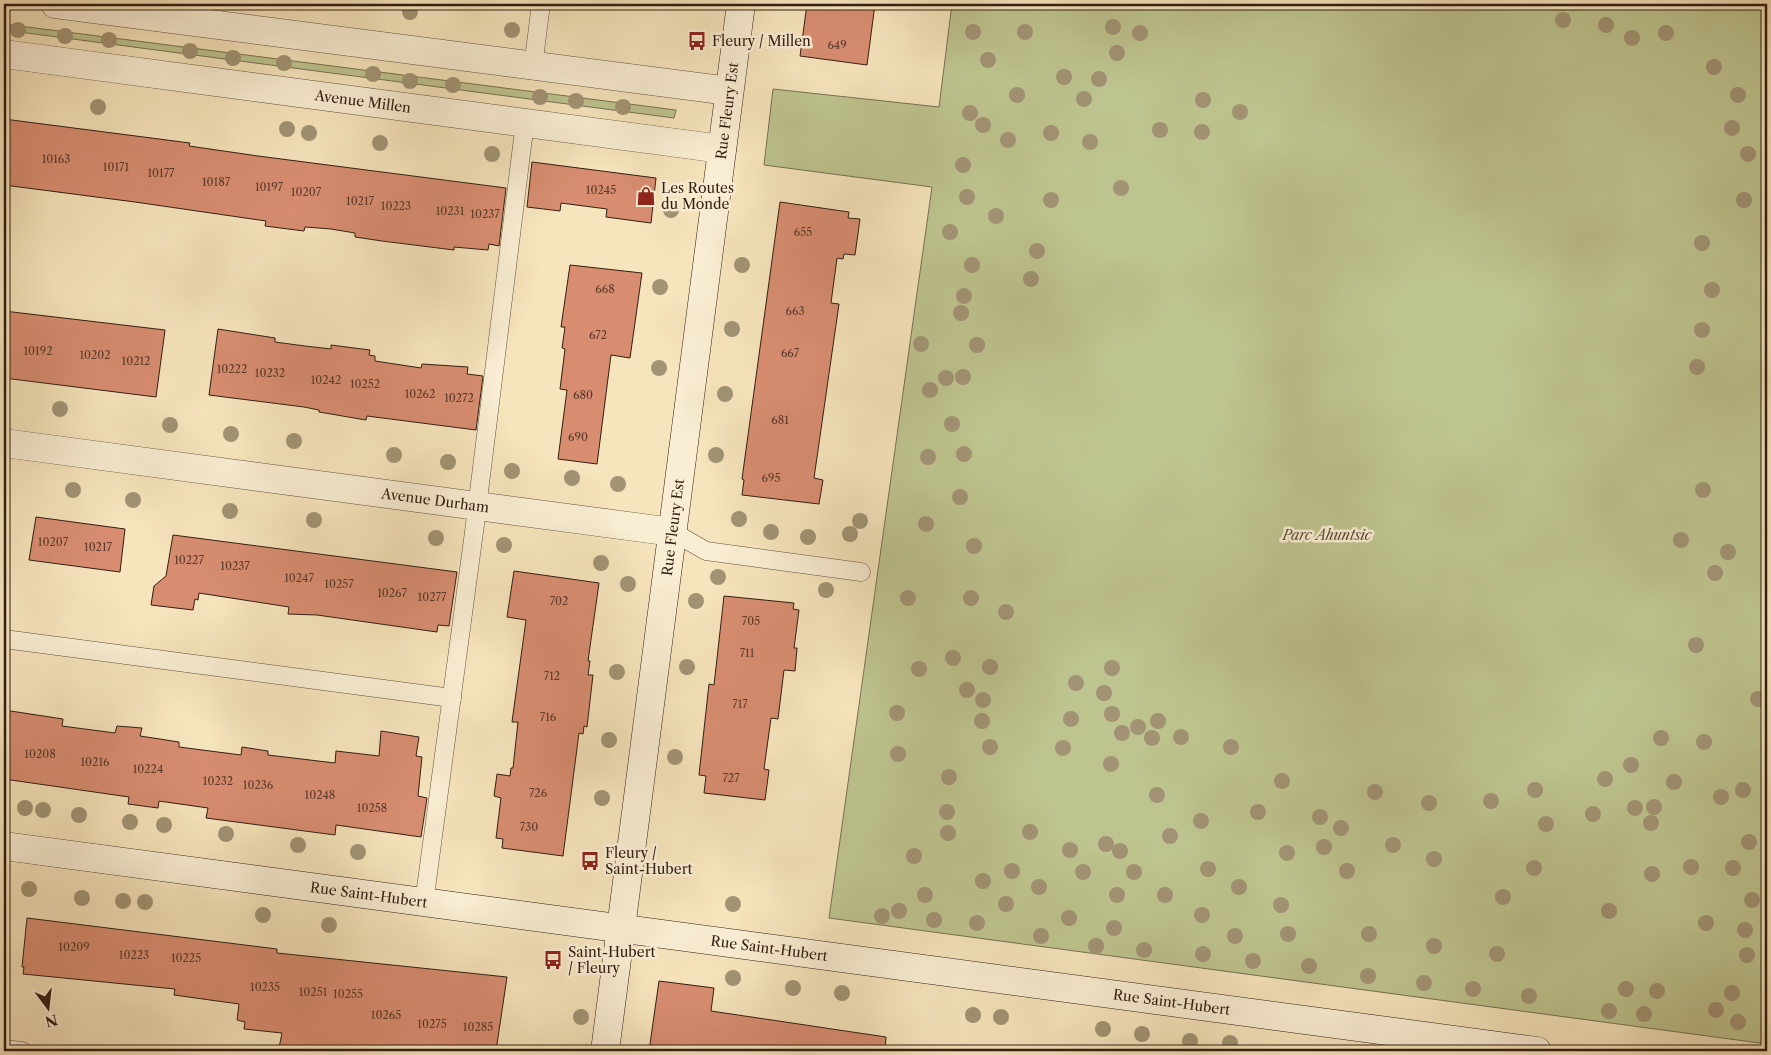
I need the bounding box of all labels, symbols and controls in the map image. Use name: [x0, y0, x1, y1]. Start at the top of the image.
bus stop icon: Fleury / Millen: [686, 30, 708, 52]
place label: Fleury / Millen: [712, 32, 811, 50]
house number: 649: [827, 38, 847, 52]
street label: Rue Fleury Est: [712, 61, 742, 161]
street label: Avenue Millen: [313, 86, 412, 117]
house number: 10163: [42, 152, 70, 166]
house number: 10171: [103, 160, 130, 174]
house number: 10177: [147, 166, 175, 180]
house number: 10187: [202, 175, 231, 189]
place label: Les Routes du Monde: [661, 179, 734, 213]
house number: 10197: [255, 180, 284, 194]
house number: 10245: [586, 183, 616, 197]
house number: 10207: [291, 185, 322, 199]
shop icon: Les Routes du Monde: [635, 185, 657, 207]
house number: 10217: [346, 194, 375, 208]
house number: 10223: [381, 199, 411, 213]
house number: 10231: [436, 204, 465, 218]
house number: 10237: [470, 207, 500, 221]
house number: 655: [794, 225, 812, 239]
house number: 668: [595, 282, 615, 296]
house number: 663: [786, 304, 804, 318]
house number: 672: [589, 328, 607, 342]
house number: 10192: [24, 344, 53, 358]
house number: 667: [781, 346, 800, 360]
house number: 10202: [79, 348, 111, 362]
house number: 10212: [122, 354, 150, 368]
house number: 10222: [217, 362, 247, 376]
house number: 10232: [255, 366, 285, 380]
house number: 10242: [311, 373, 341, 387]
house number: 10252: [350, 377, 380, 391]
house number: 10262: [405, 387, 435, 401]
house number: 680: [573, 388, 593, 402]
house number: 10272: [444, 391, 474, 405]
house number: 681: [771, 413, 789, 427]
house number: 690: [568, 430, 588, 444]
house number: 695: [762, 471, 780, 485]
street label: Rue Fleury Est: [658, 478, 688, 577]
street label: Avenue Durham: [379, 484, 490, 516]
park label: Parc Ahuntsic: [1281, 526, 1373, 544]
house number: 10207: [38, 535, 69, 549]
house number: 10217: [84, 540, 113, 554]
house number: 10227: [174, 553, 204, 567]
house number: 10237: [220, 559, 250, 573]
house number: 10247: [284, 571, 314, 585]
house number: 10257: [324, 577, 354, 591]
house number: 10267: [377, 586, 407, 600]
house number: 10277: [418, 590, 447, 604]
house number: 702: [550, 594, 568, 608]
house number: 705: [742, 614, 760, 628]
house number: 711: [740, 646, 755, 660]
house number: 712: [544, 669, 560, 683]
house number: 717: [732, 697, 748, 711]
house number: 716: [540, 710, 557, 724]
house number: 10208: [24, 747, 56, 761]
house number: 10216: [81, 755, 110, 769]
house number: 10224: [133, 762, 163, 776]
house number: 727: [722, 771, 740, 785]
house number: 10232: [203, 774, 233, 788]
house number: 10236: [243, 778, 274, 792]
house number: 726: [529, 786, 548, 800]
house number: 10248: [305, 788, 335, 802]
house number: 10258: [357, 801, 387, 815]
house number: 730: [520, 820, 538, 834]
place label: Fleury / Saint-Hubert: [605, 844, 693, 878]
bus stop icon: Fleury / Saint-Hubert: [579, 850, 601, 872]
street label: Rue Saint-Hubert: [309, 878, 428, 912]
street label: Rue Saint-Hubert: [710, 932, 829, 965]
house number: 10209: [58, 940, 90, 954]
place label: Saint-Hubert / Fleury: [568, 943, 656, 977]
house number: 10223: [119, 948, 149, 962]
bus stop icon: Saint-Hubert / Fleury: [542, 949, 564, 971]
house number: 10225: [171, 951, 201, 965]
house number: 10235: [250, 980, 280, 994]
north arrow: [22, 982, 72, 1032]
house number: 10251: [299, 985, 328, 999]
street label: Rue Saint-Hubert: [1112, 985, 1231, 1019]
house number: 10255: [333, 987, 363, 1001]
house number: 10265: [371, 1008, 401, 1022]
text: N: [43, 1010, 60, 1031]
house number: 10275: [417, 1017, 447, 1031]
house number: 10285: [463, 1020, 493, 1034]

